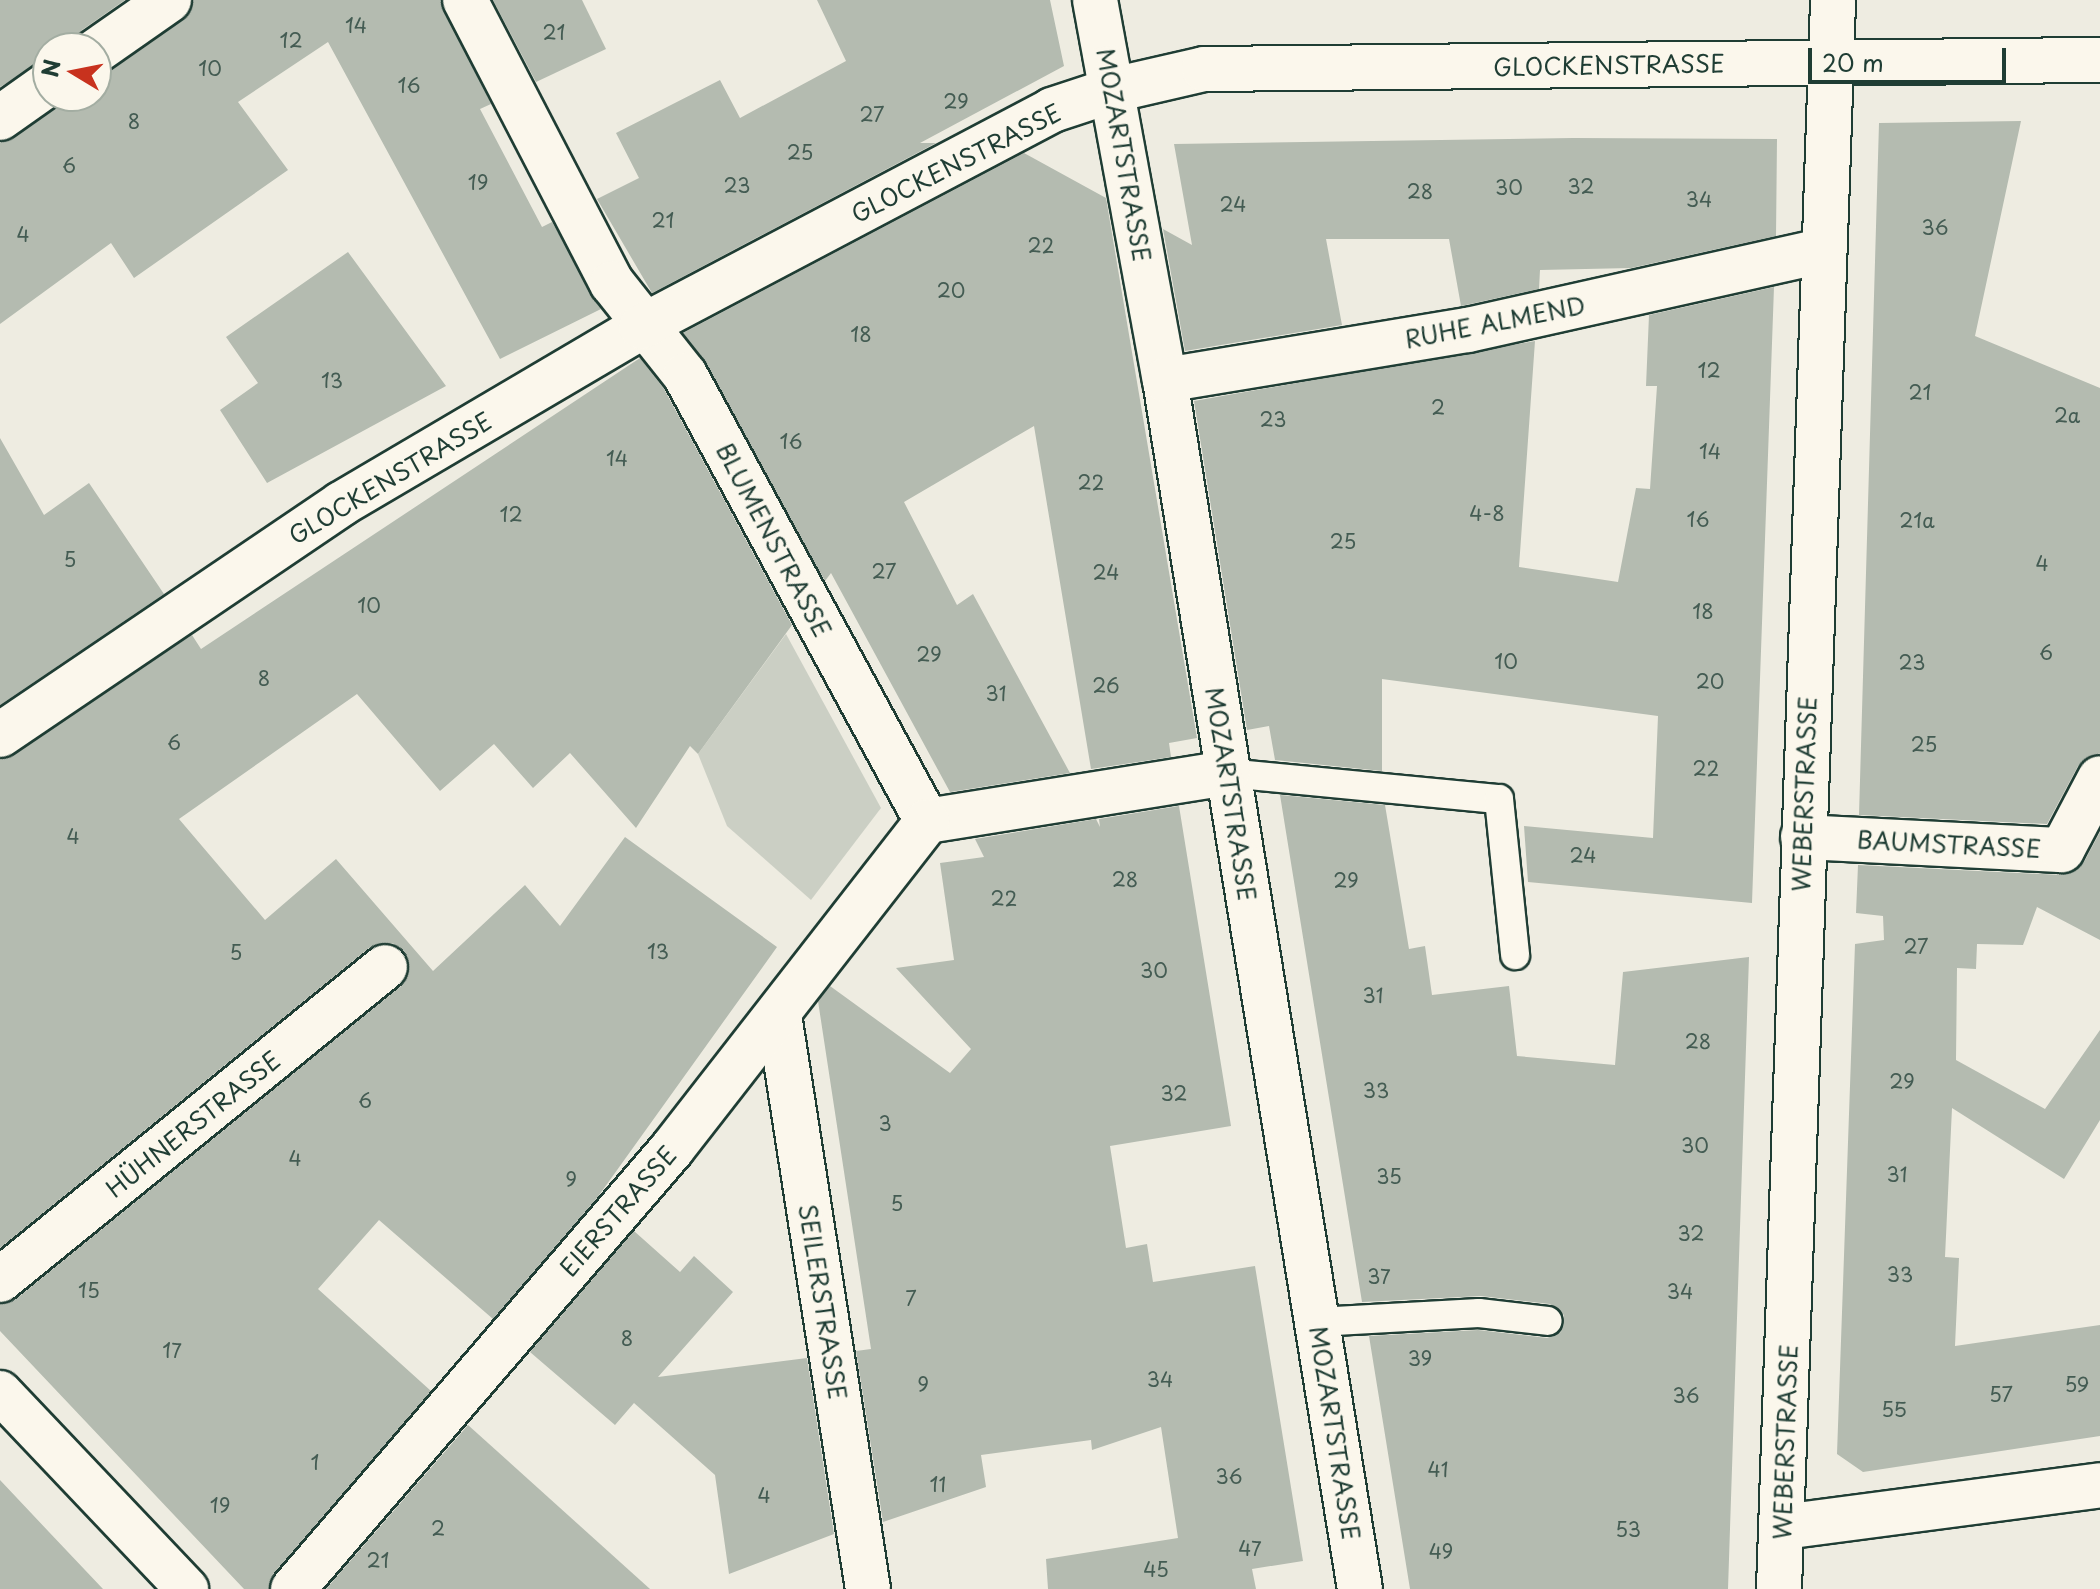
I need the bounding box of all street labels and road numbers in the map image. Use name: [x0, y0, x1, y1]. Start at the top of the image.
street label: MOZARTSTRASSE: [1091, 46, 1157, 264]
street label: GLOCKENSTRASSE: [1493, 49, 1725, 81]
street label: GLOCKENSTRASSE: [846, 98, 1066, 228]
street label: RUHE ALMEND: [1403, 291, 1587, 353]
street label: GLOCKENSTRASSE: [283, 406, 497, 550]
street label: BLUMENSTRASSE: [711, 438, 837, 642]
street label: MOZARTSTRASSE: [1200, 685, 1262, 903]
street label: WEBERSTRASSE: [1786, 696, 1822, 892]
street label: BAUMSTRASSE: [1856, 825, 2042, 863]
street label: HÜHNERSTRASSE: [100, 1045, 286, 1203]
street label: EIERSTRASSE: [554, 1140, 682, 1282]
street label: SEILERSTRASSE: [793, 1202, 853, 1402]
street label: MOZARTSTRASSE: [1304, 1324, 1366, 1542]
street label: WEBERSTRASSE: [1767, 1344, 1803, 1540]

